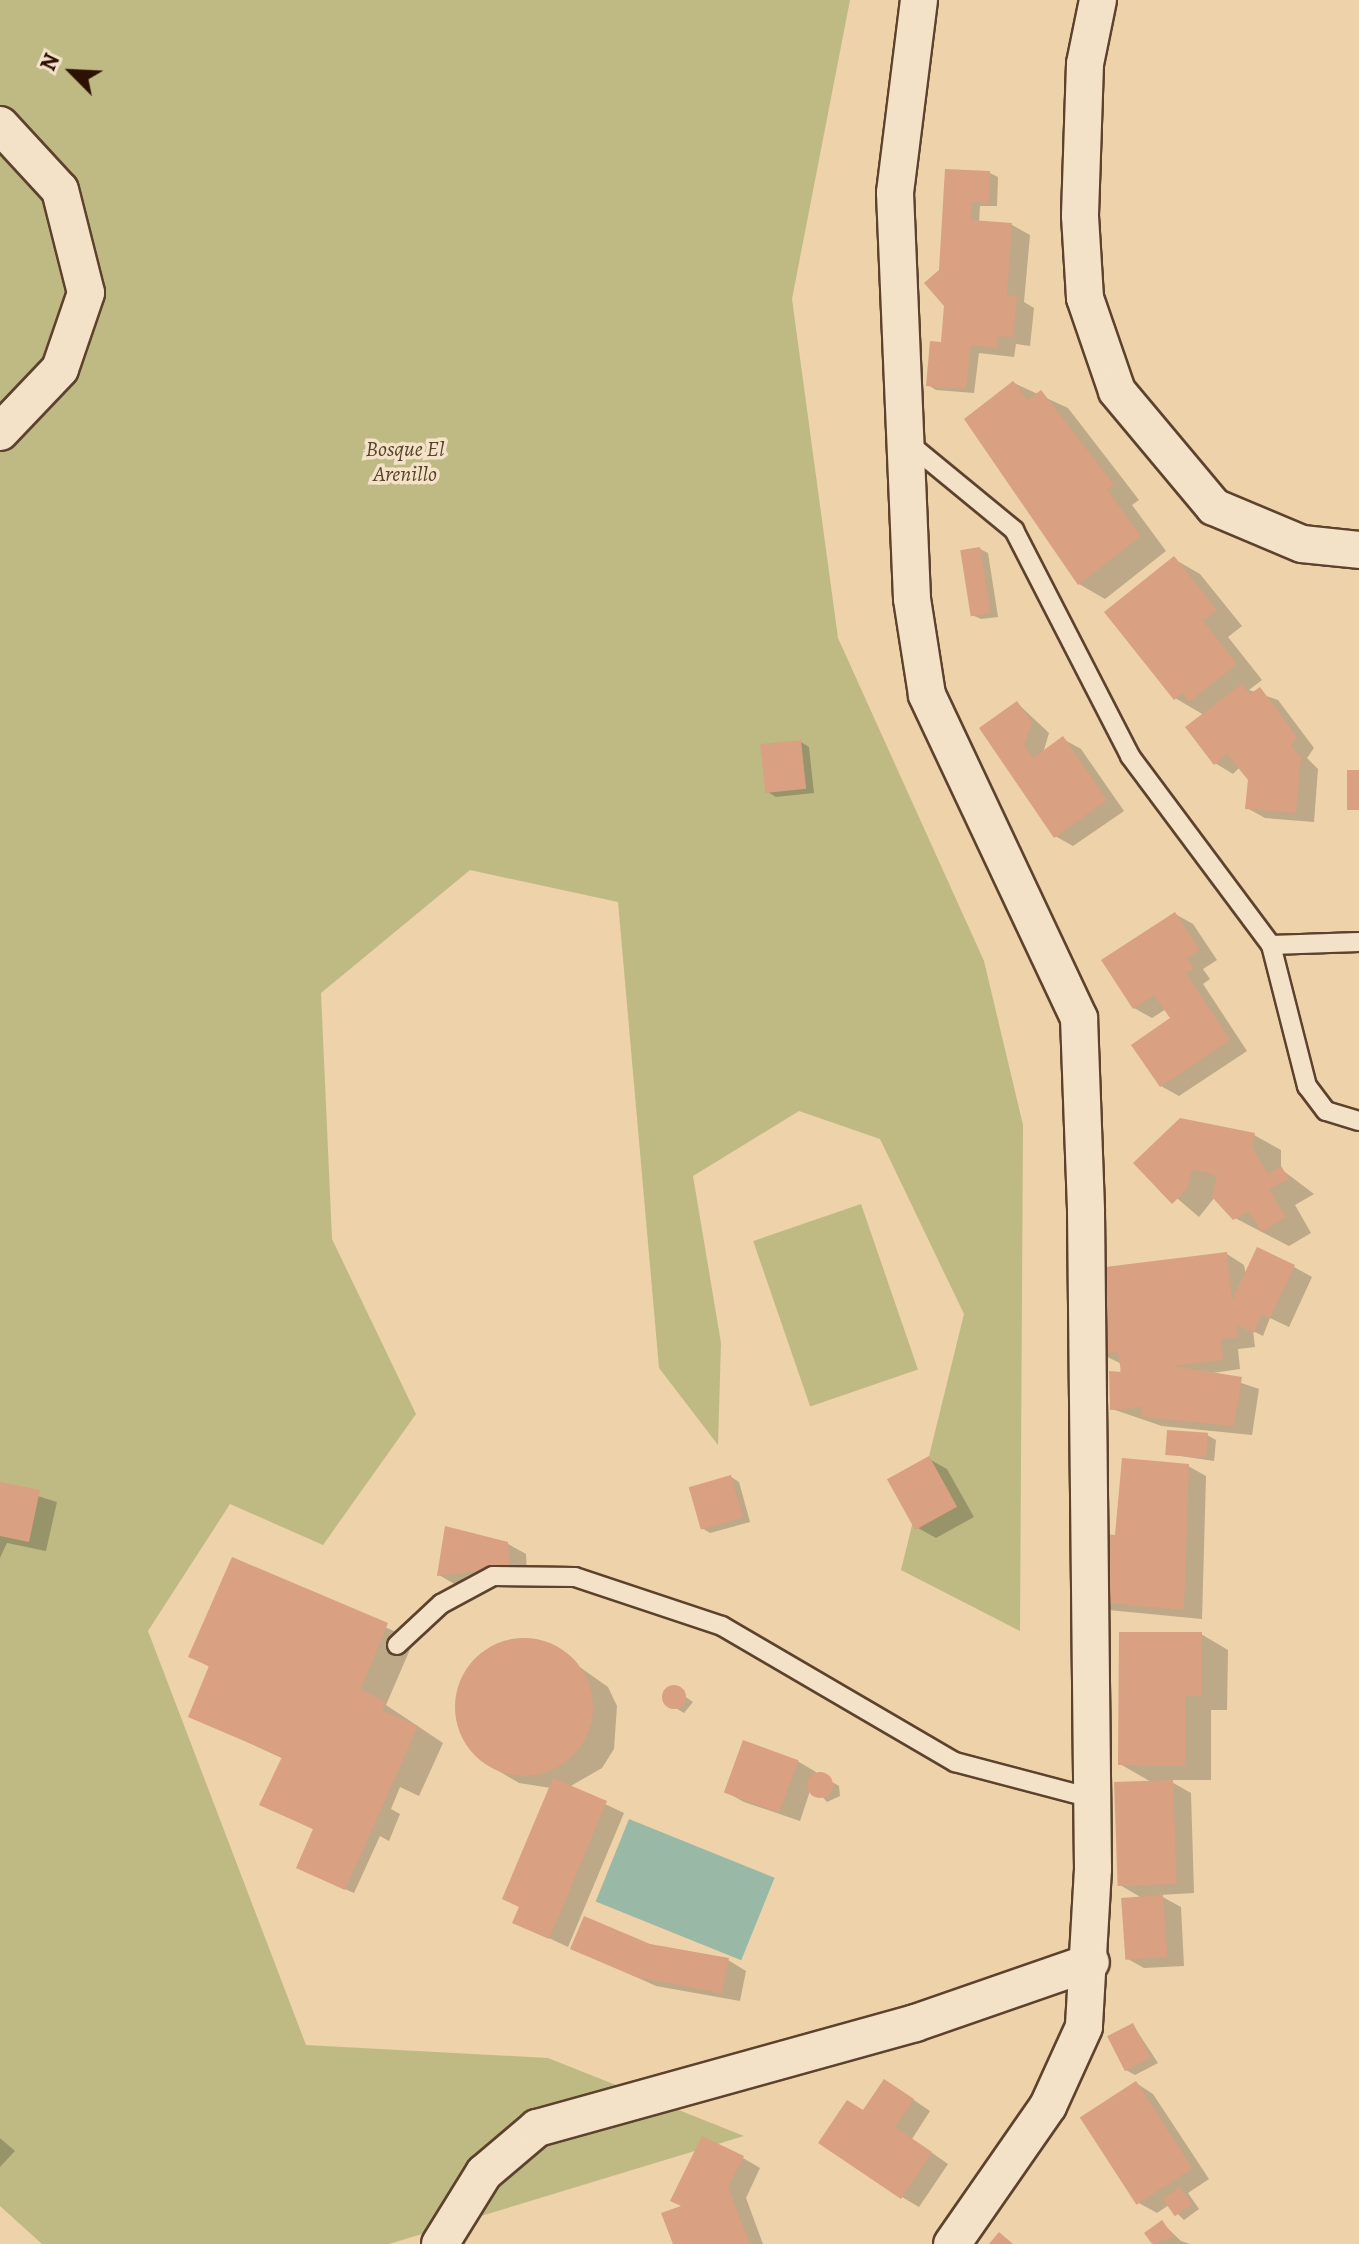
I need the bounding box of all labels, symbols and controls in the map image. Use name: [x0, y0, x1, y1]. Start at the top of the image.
north arrow: [32, 32, 112, 112]
text: N: [33, 49, 67, 76]
park label: Bosque El Arenillo: [366, 436, 444, 488]

